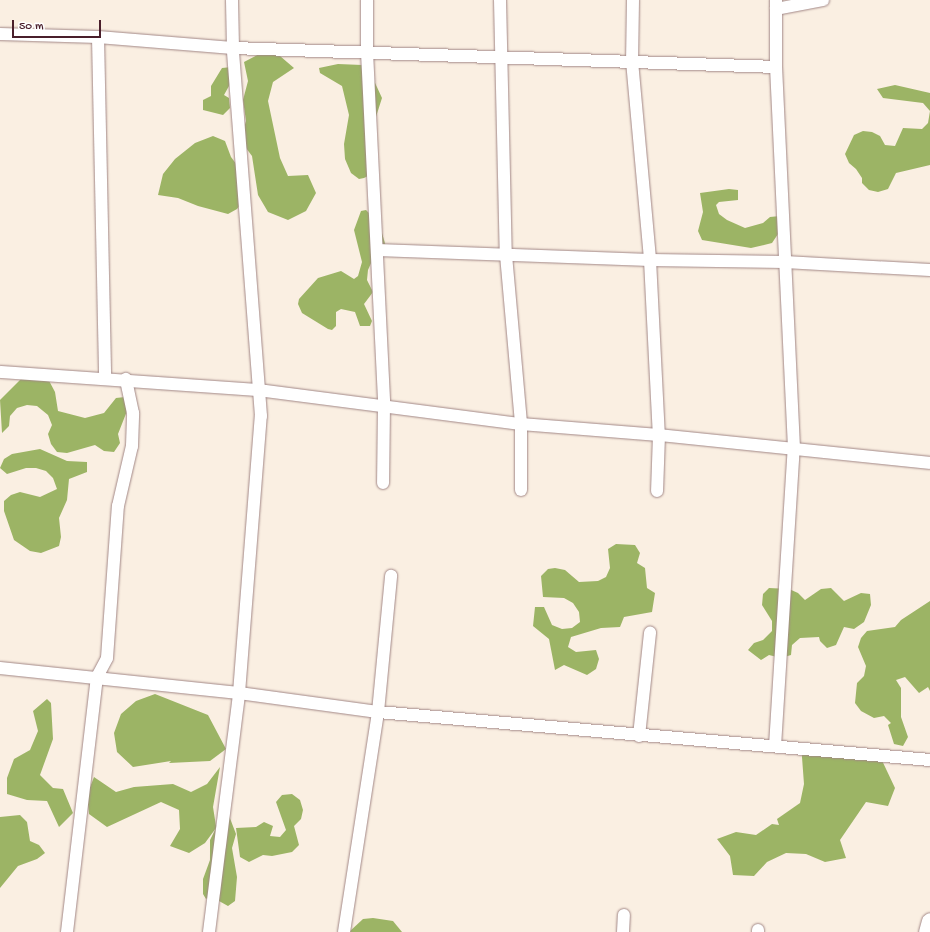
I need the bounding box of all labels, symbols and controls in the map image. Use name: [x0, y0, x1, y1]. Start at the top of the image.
scale bar: [14, 12, 103, 38]
text: 50 m: [19, 20, 44, 34]

